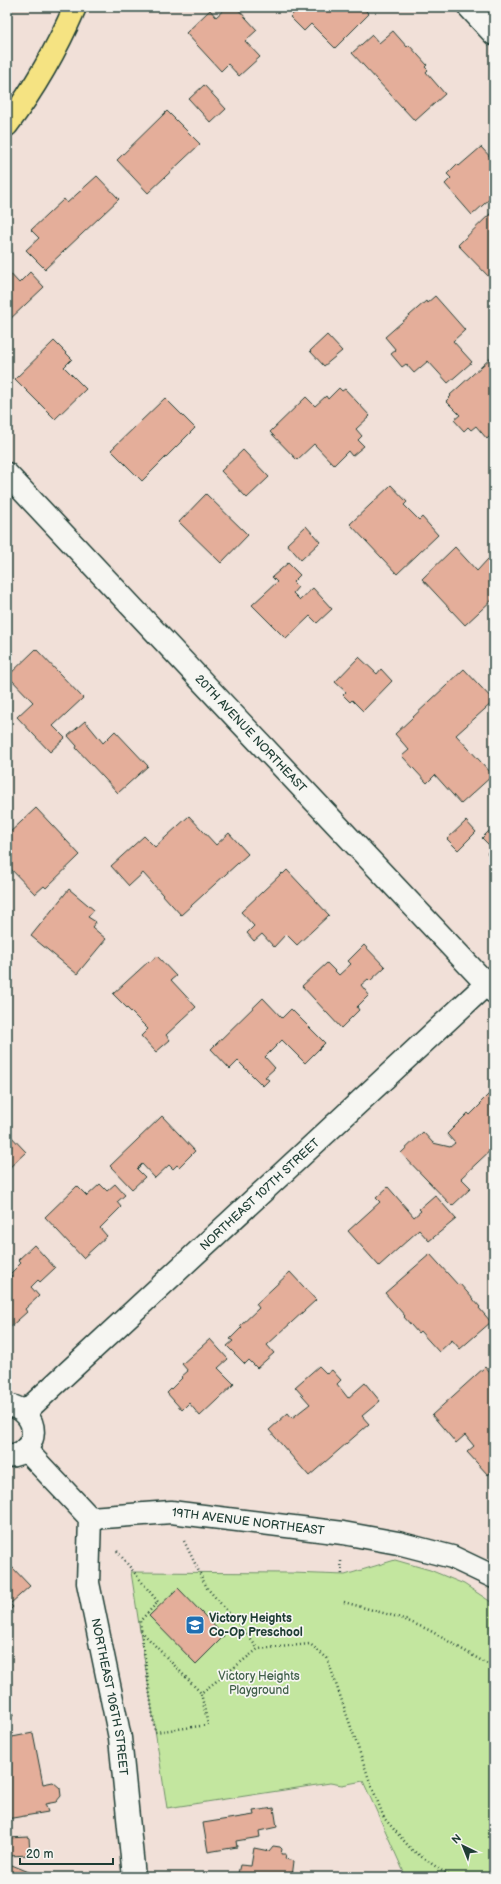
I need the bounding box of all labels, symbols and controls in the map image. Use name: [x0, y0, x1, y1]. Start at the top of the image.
street label: 20TH AVENUE NORTHEAST: [192, 671, 310, 796]
street label: NORTHEAST 107TH STREET: [197, 1135, 323, 1254]
street label: 19TH AVENUE NORTHEAST: [171, 1505, 326, 1538]
place label: Victory Heights Co-Op Preschool: [209, 1611, 303, 1640]
school or university icon: Victory Heights Co-Op Preschool: [184, 1614, 206, 1636]
street label: NORTHEAST 106TH STREET: [88, 1617, 131, 1777]
park label: Victory Heights Playground: [218, 1669, 300, 1698]
north arrow: [443, 1826, 483, 1866]
text: N: [449, 1831, 464, 1847]
scale bar: [20, 1840, 113, 1866]
text: 20 m: [26, 1847, 53, 1862]

